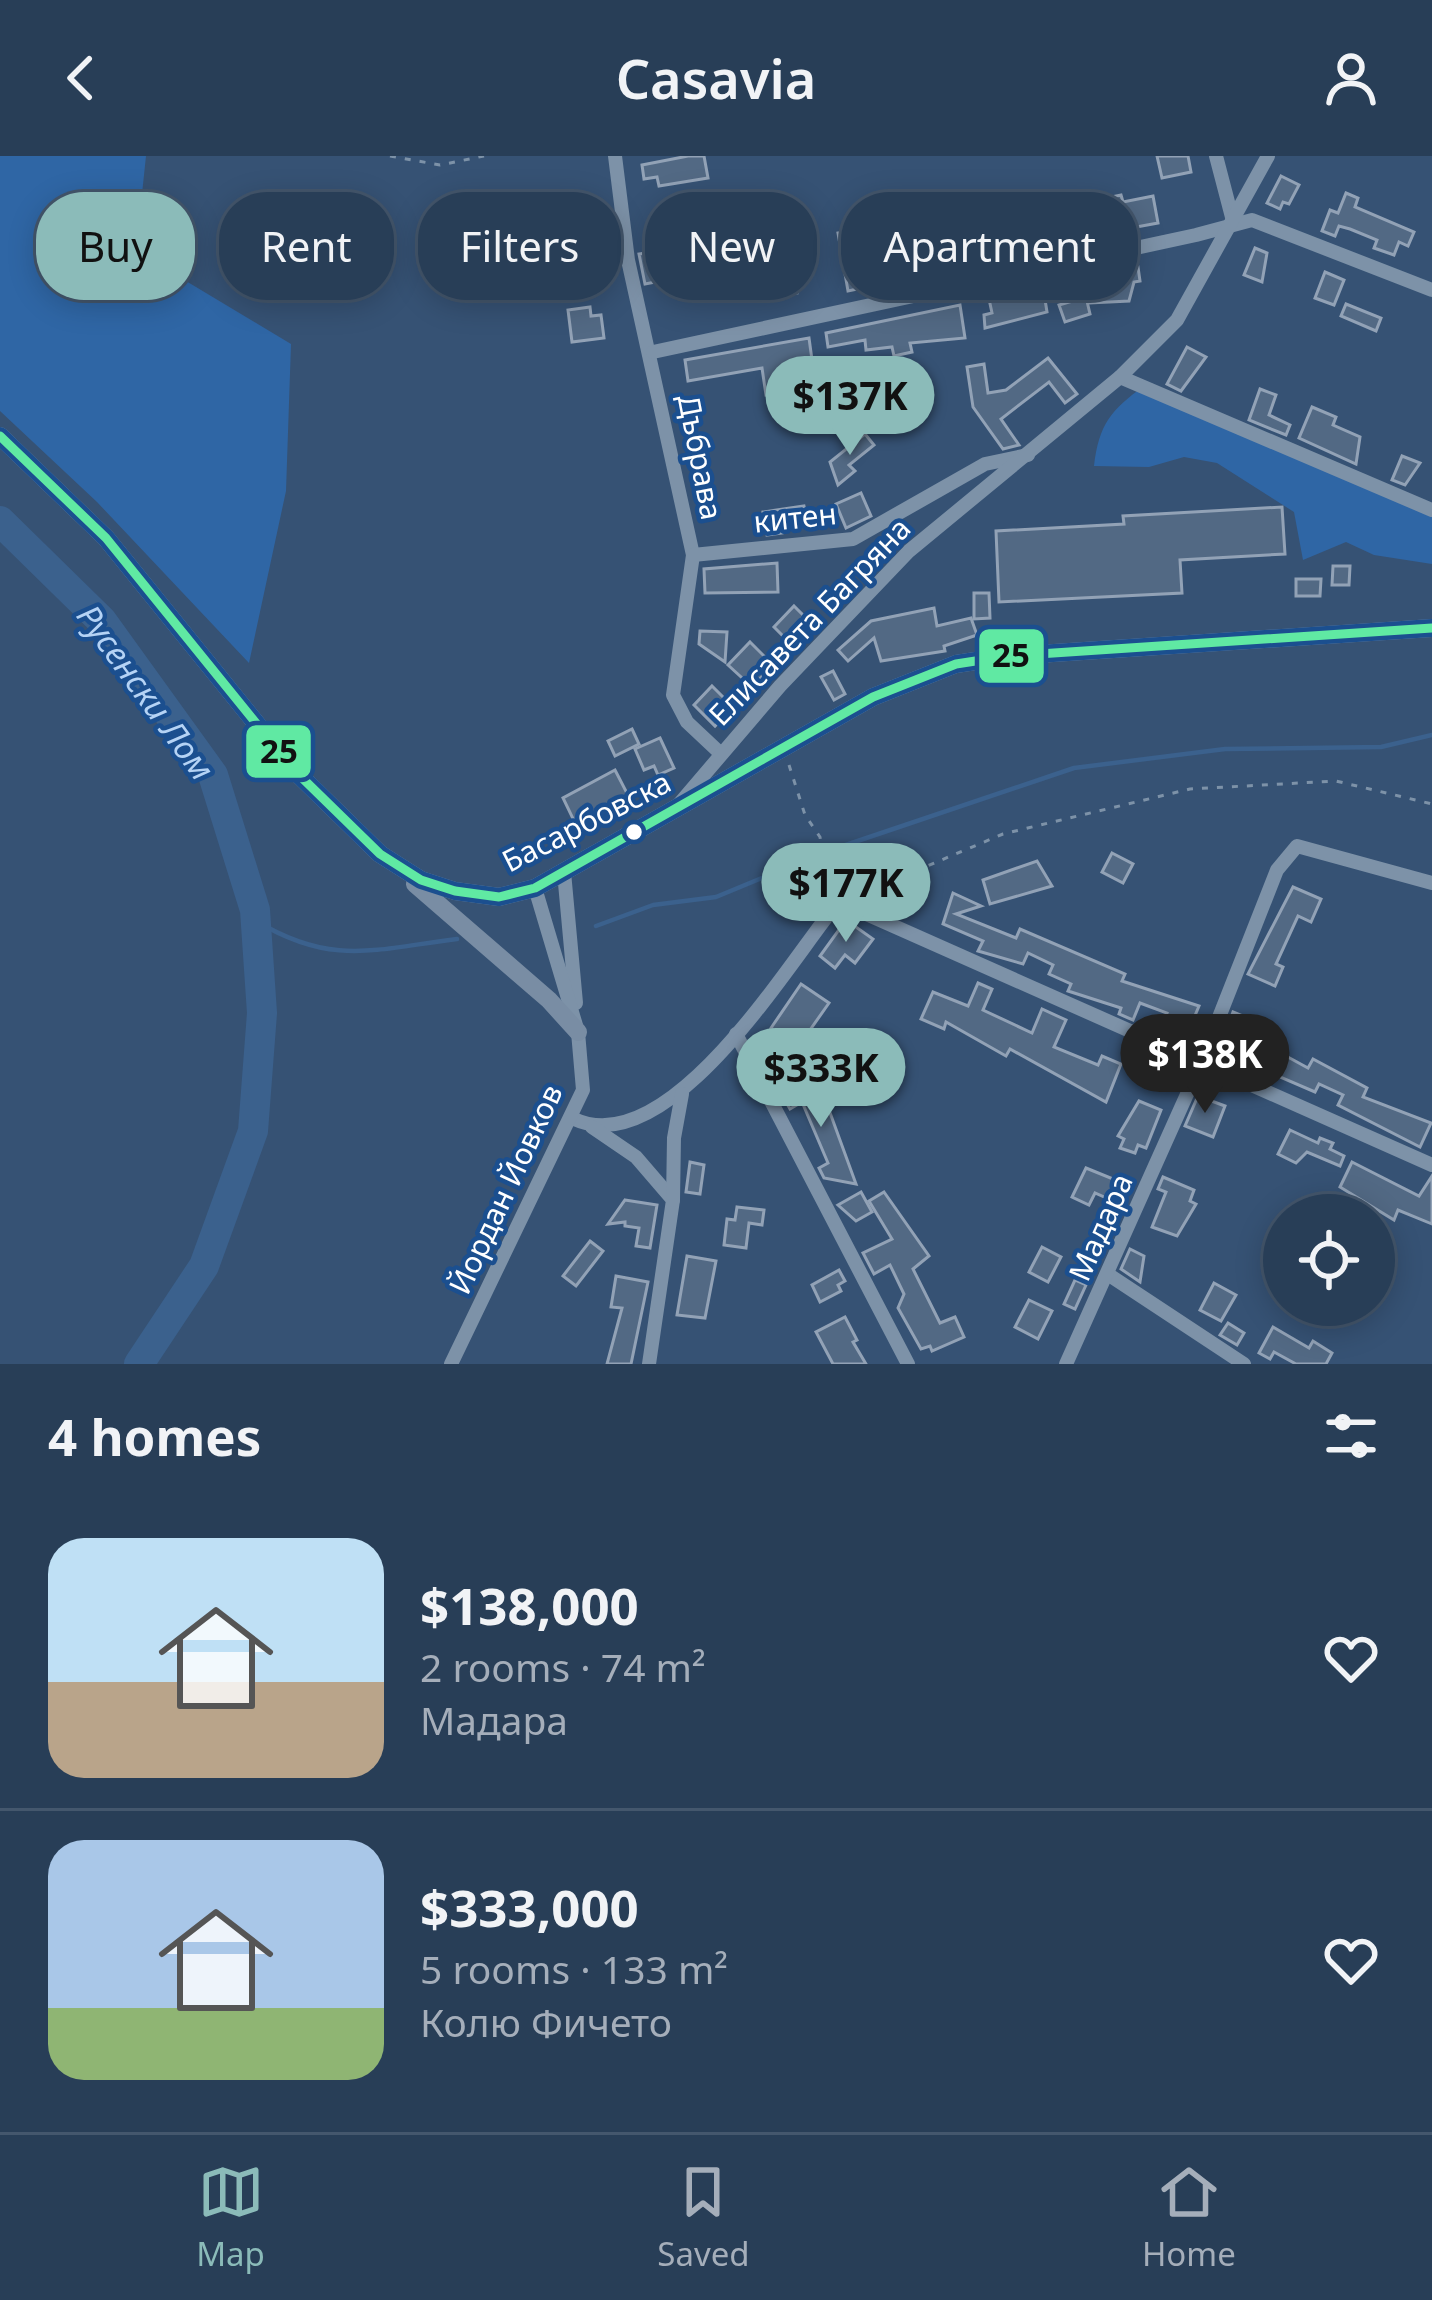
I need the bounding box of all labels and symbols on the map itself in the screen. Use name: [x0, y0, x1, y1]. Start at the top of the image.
pin: $137K: [766, 356, 934, 458]
street label: Дъбрава: [669, 391, 733, 523]
street label: китен: [751, 492, 839, 542]
street label: Елисавета Багряна: [699, 508, 919, 734]
water label: Русенски Лом: [67, 595, 225, 789]
line badge: 25: [977, 627, 1046, 685]
text: 25: [992, 632, 1030, 677]
line badge: 25: [244, 723, 313, 780]
text: 25: [260, 728, 298, 773]
street label: Басарбовска: [495, 761, 677, 881]
unlabelled marker: [623, 821, 645, 843]
pin: $177K: [762, 843, 930, 945]
pin: $138K: [1121, 1014, 1289, 1116]
pin: $333K: [737, 1028, 905, 1130]
street label: Йордан Йовков: [438, 1077, 572, 1301]
street label: Мадара: [1058, 1167, 1142, 1287]

